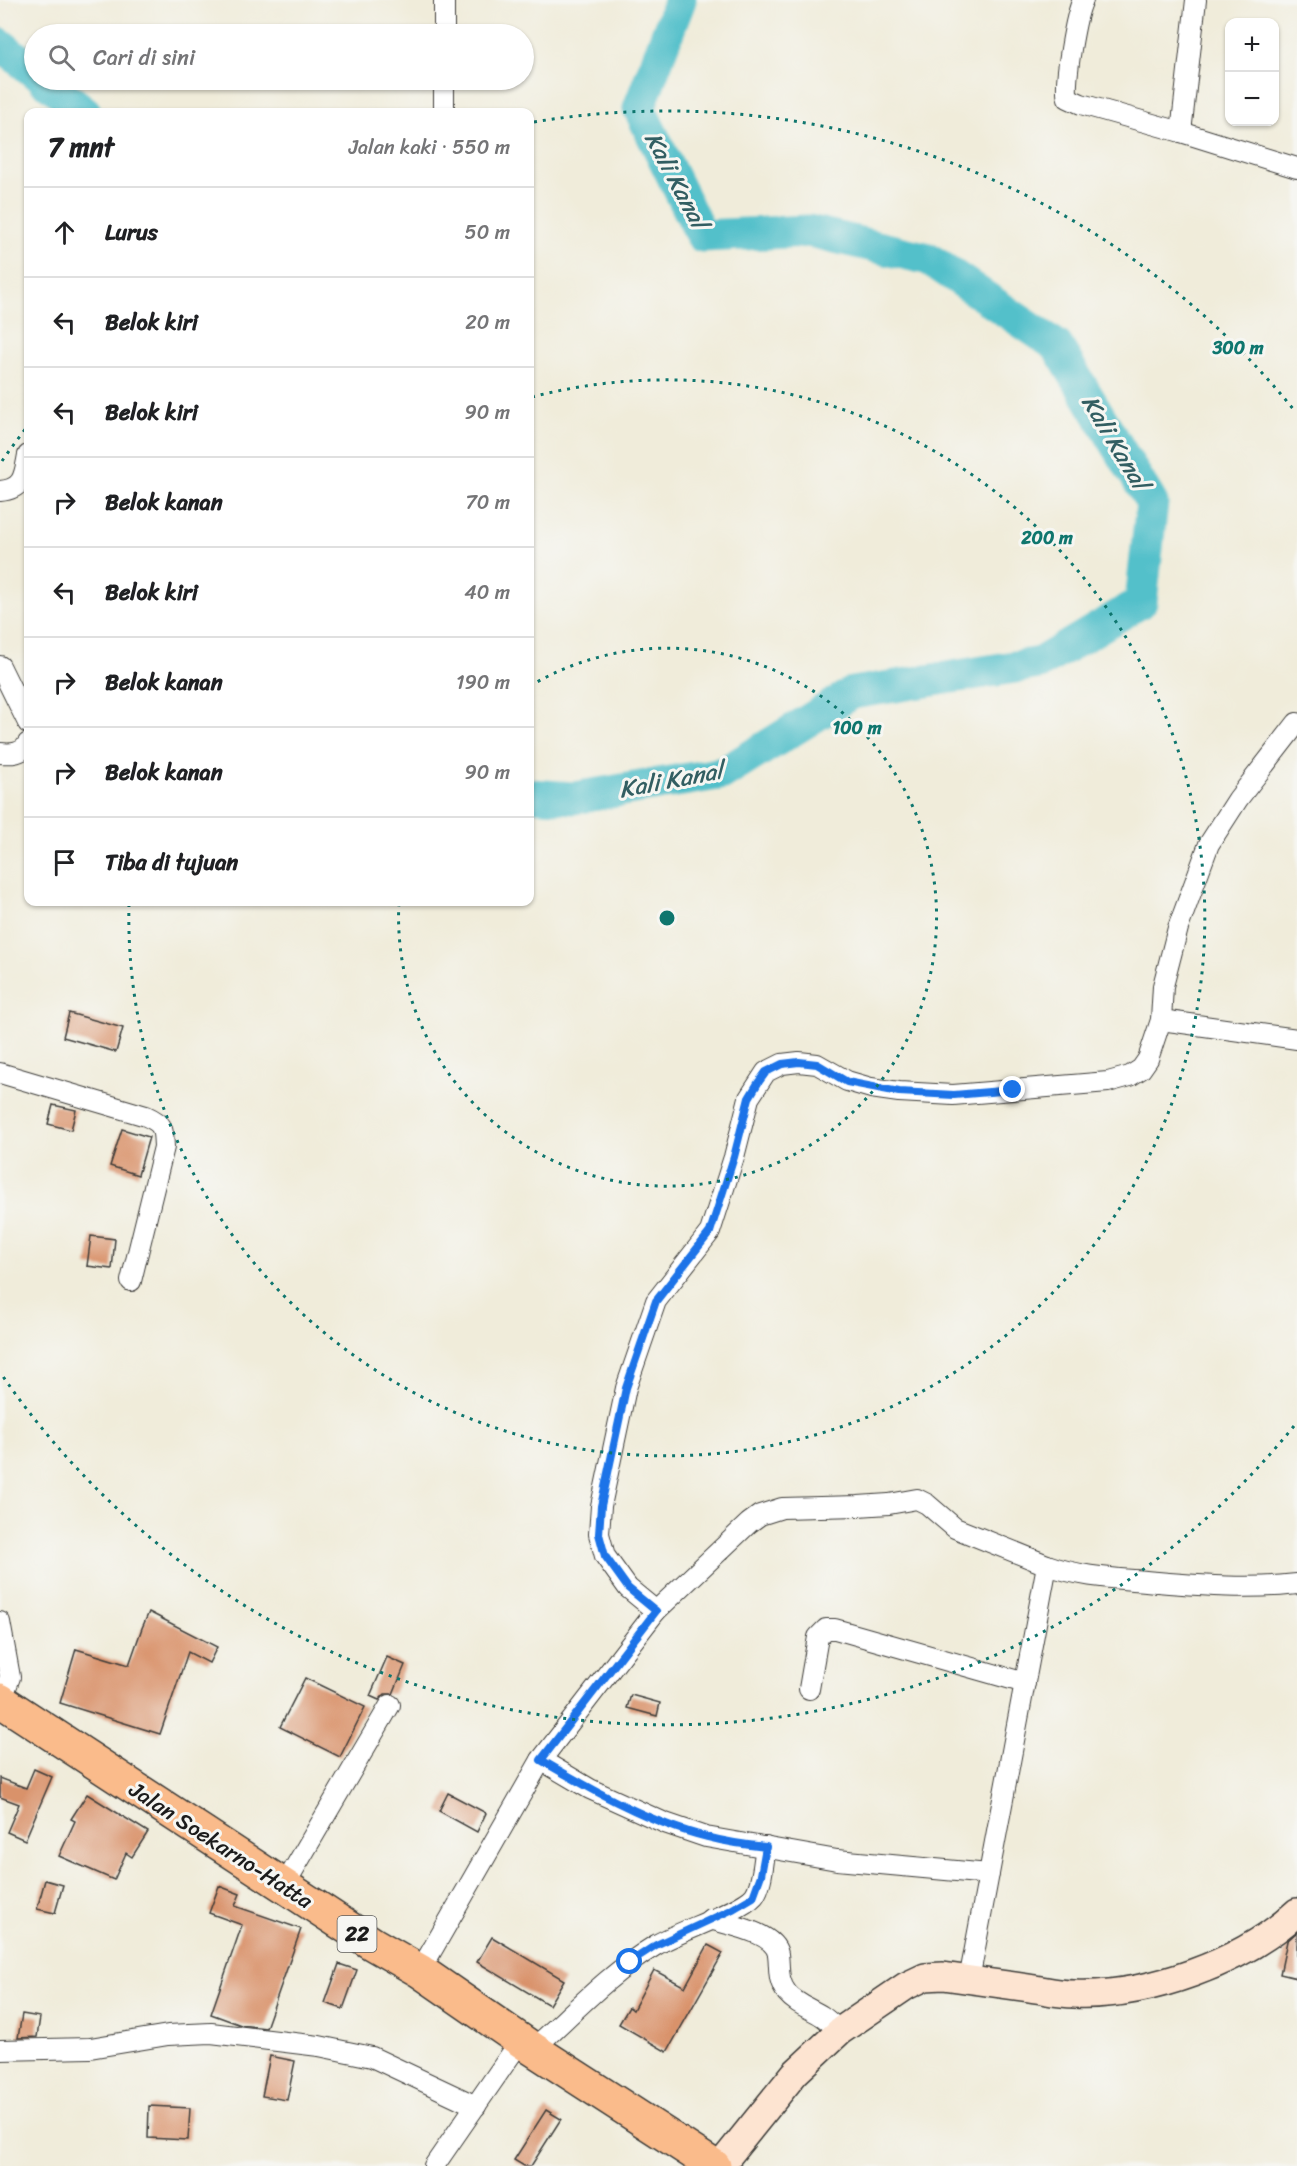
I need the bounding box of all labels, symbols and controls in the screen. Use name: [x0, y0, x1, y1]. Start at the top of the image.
map controls: [1225, 18, 1279, 126]
button: +: [1225, 18, 1279, 72]
search box: [24, 24, 534, 90]
text: Cari di sini: [93, 38, 195, 77]
icon: search: [45, 41, 78, 74]
button: −: [1225, 72, 1279, 126]
text: 7 mnt: [48, 124, 114, 170]
water label: Kali Kanal: [633, 124, 722, 241]
text: Jalan kaki · 550 m: [349, 130, 510, 165]
text: Lurus: [105, 213, 158, 252]
text: 50 m: [465, 215, 510, 250]
icon: ahead: [48, 216, 81, 249]
text: Belok kiri: [105, 303, 198, 342]
text: 20 m: [465, 305, 510, 340]
icon: left: [48, 306, 81, 339]
text: 300 m: [1211, 332, 1264, 364]
water label: Kali Kanal: [1070, 386, 1163, 502]
text: Belok kiri: [105, 393, 198, 432]
text: 90 m: [465, 395, 510, 430]
icon: left: [48, 396, 81, 429]
text: Belok kanan: [105, 483, 223, 522]
text: 70 m: [465, 485, 510, 520]
icon: right: [48, 486, 81, 519]
text: 200 m: [1020, 522, 1073, 554]
text: Belok kiri: [105, 573, 198, 612]
text: 40 m: [464, 575, 510, 610]
icon: left: [48, 576, 81, 609]
text: Belok kanan: [105, 663, 223, 702]
text: 190 m: [456, 665, 510, 700]
icon: right: [48, 666, 81, 699]
text: 100 m: [833, 712, 882, 744]
water label: Kali Kanal: [616, 748, 732, 811]
text: Belok kanan: [105, 753, 223, 792]
text: 90 m: [465, 755, 510, 790]
icon: right: [48, 756, 81, 789]
text: Tiba di tujuan: [105, 843, 238, 882]
icon: arrive: [48, 846, 81, 879]
centre of rings: [657, 908, 677, 928]
route end: [999, 1076, 1025, 1102]
street label: Jalan Soekarno-Hatta: [120, 1770, 322, 1920]
road number: 22: [338, 1916, 376, 1952]
route start: [616, 1948, 642, 1974]

